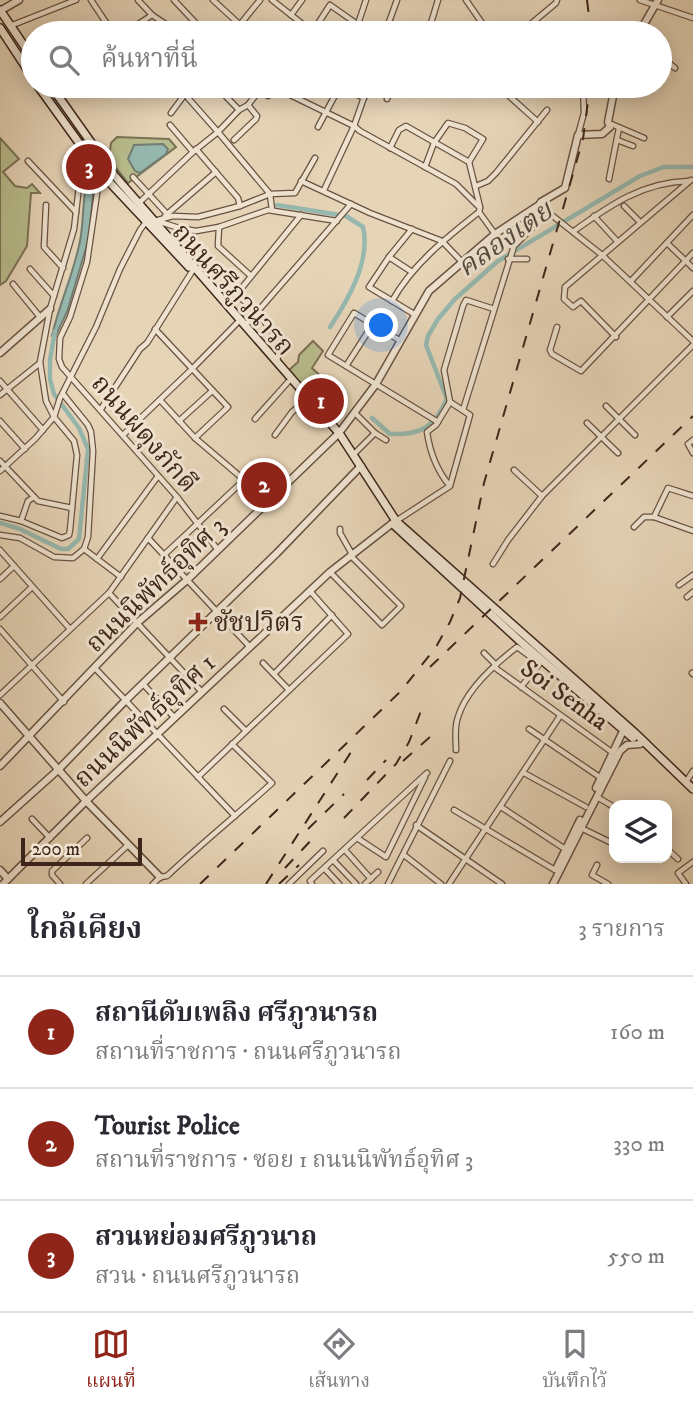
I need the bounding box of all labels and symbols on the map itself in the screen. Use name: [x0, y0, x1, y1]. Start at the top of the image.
pin: 3: [66, 141, 112, 193]
water label: คลองเตย: [450, 192, 561, 285]
street label: ถนนศรีภูวนารถ: [164, 217, 301, 363]
your location: [364, 308, 398, 342]
street label: ถนนผดุงภักดี: [83, 368, 204, 500]
pin: 1: [298, 375, 344, 427]
pin: 2: [241, 459, 287, 511]
street label: ถนนนิพัทธ์อุทิศ 3: [78, 509, 233, 660]
place label: ชัชปวิตร: [214, 607, 304, 640]
marker: ชัชปวิตร: [188, 612, 208, 632]
street label: ถนนนิพัทธ์อุทิศ 1: [67, 646, 223, 795]
street label: Soi Senha: [513, 652, 615, 738]
scale bar: [21, 835, 142, 867]

